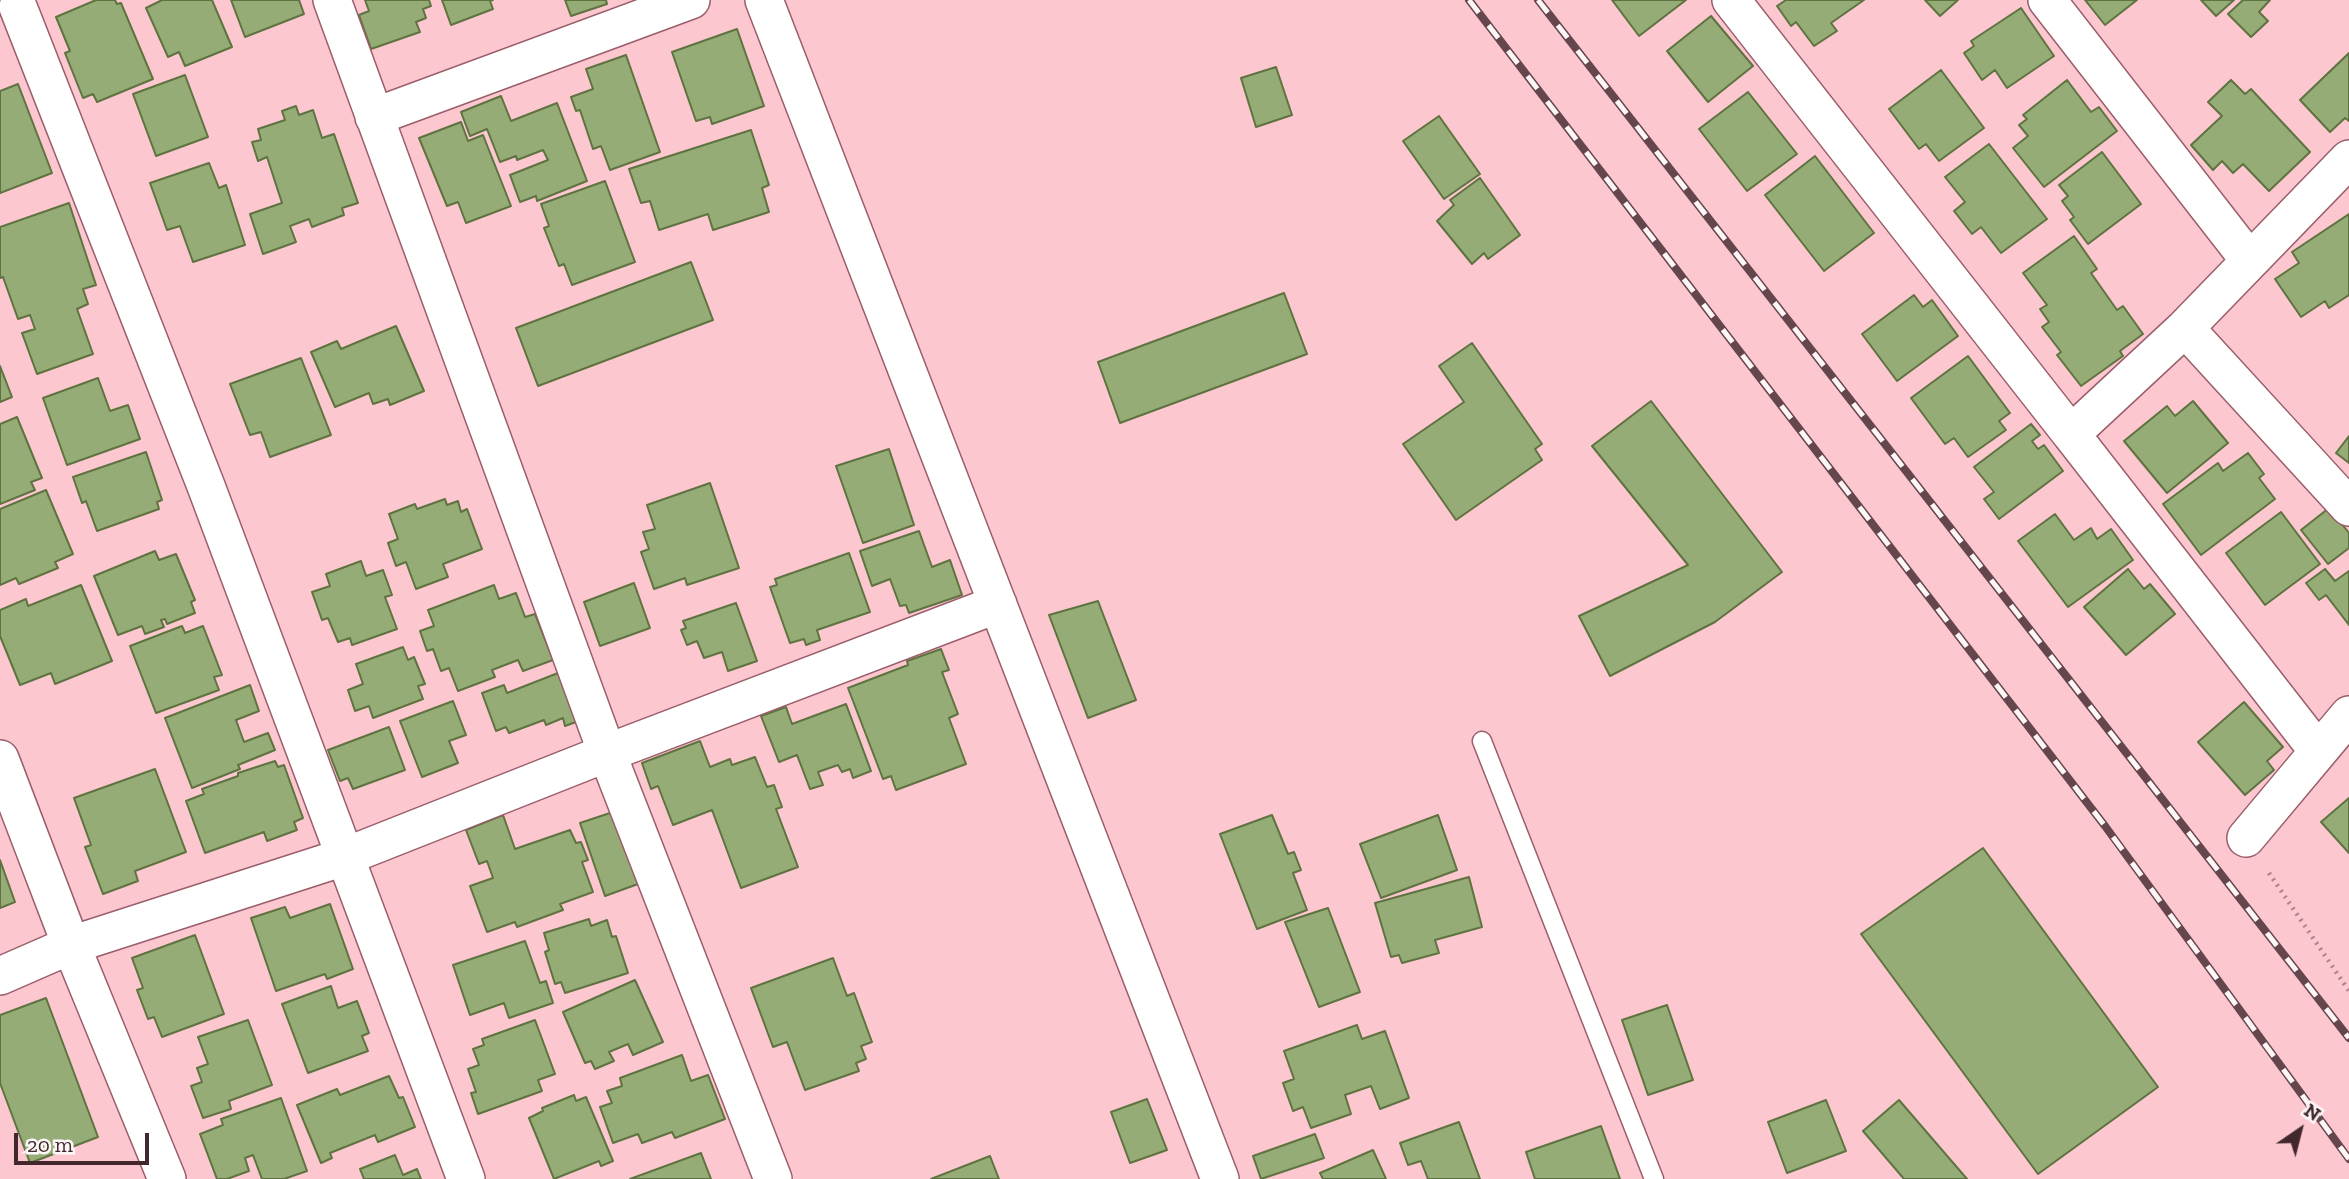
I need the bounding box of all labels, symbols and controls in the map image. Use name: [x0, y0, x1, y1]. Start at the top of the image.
north arrow: [2265, 1095, 2335, 1165]
text: N: [2300, 1099, 2325, 1126]
scale bar: [18, 1120, 152, 1164]
text: 20 m: [27, 1132, 73, 1157]

